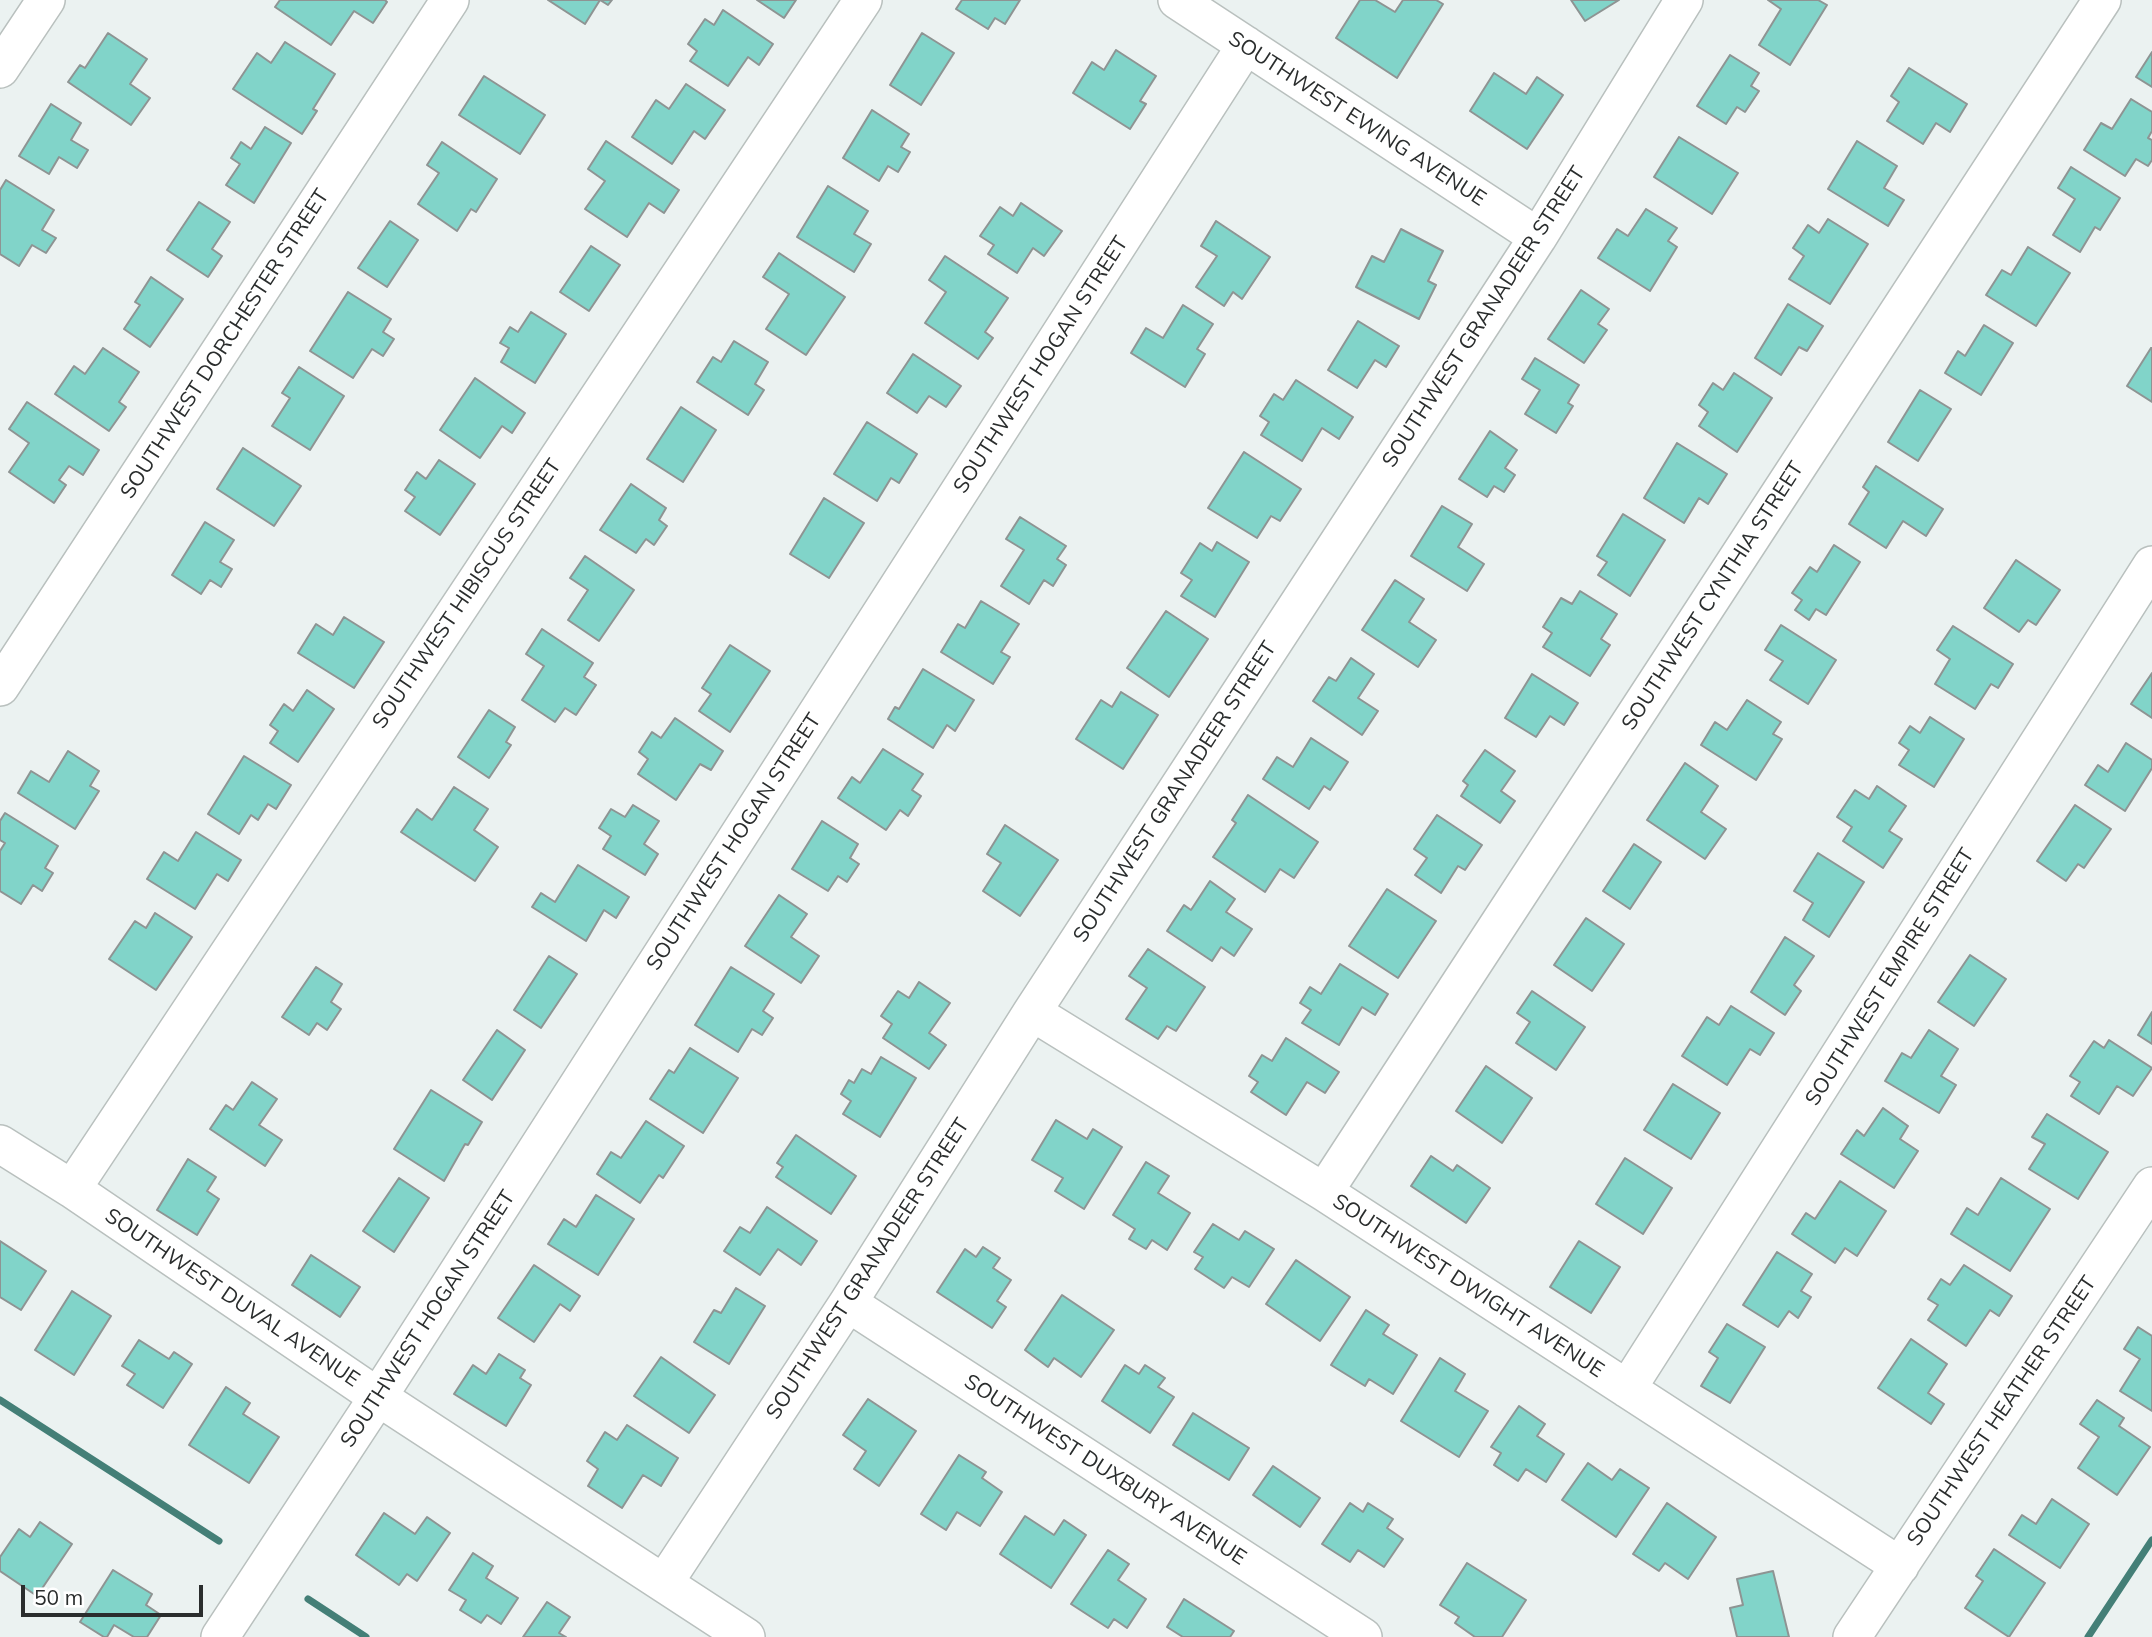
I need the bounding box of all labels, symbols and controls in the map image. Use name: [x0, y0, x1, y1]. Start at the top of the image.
street label: SOUTHWEST EWING AVENUE: [1224, 26, 1490, 212]
street label: SOUTHWEST GRANADEER STREET: [1377, 162, 1591, 472]
street label: SOUTHWEST DORCHESTER STREET: [115, 185, 335, 503]
street label: SOUTHWEST HOGAN STREET: [948, 232, 1134, 498]
street label: SOUTHWEST HIBISCUS STREET: [367, 455, 567, 733]
street label: SOUTHWEST CYNTHIA STREET: [1617, 457, 1809, 735]
street label: SOUTHWEST GRANADEER STREET: [1068, 637, 1282, 947]
street label: SOUTHWEST HOGAN STREET: [641, 709, 827, 975]
street label: SOUTHWEST EMPIRE STREET: [1800, 844, 1980, 1110]
street label: SOUTHWEST GRANADEER STREET: [761, 1114, 975, 1424]
street label: SOUTHWEST HOGAN STREET: [335, 1186, 521, 1452]
street label: SOUTHWEST DWIGHT AVENUE: [1328, 1189, 1608, 1383]
street label: SOUTHWEST DUVAL AVENUE: [100, 1203, 364, 1393]
street label: SOUTHWEST HEATHER STREET: [1902, 1271, 2102, 1551]
street label: SOUTHWEST DUXBURY AVENUE: [959, 1369, 1251, 1571]
scale bar: [24, 1570, 206, 1614]
text: 50 m: [34, 1584, 83, 1610]

